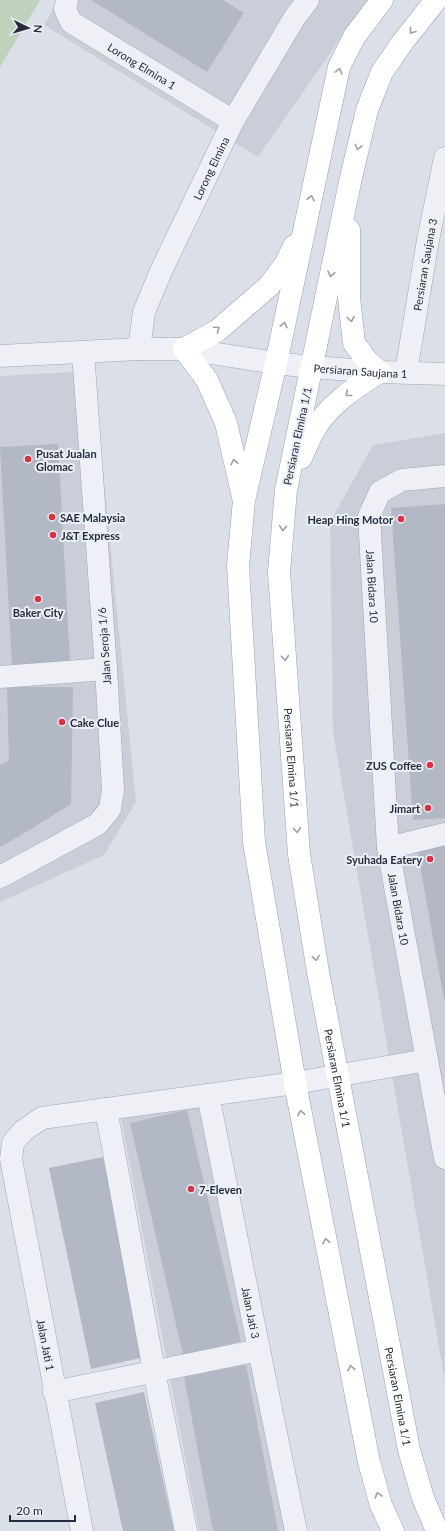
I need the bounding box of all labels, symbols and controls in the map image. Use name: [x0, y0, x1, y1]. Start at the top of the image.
north arrow: [8, 8, 48, 48]
text: N: [32, 24, 45, 34]
one-way arrow: [409, 26, 416, 33]
street label: Lorong Elmina 1: [106, 40, 179, 91]
one-way arrow: [334, 68, 343, 75]
street label: Lorong Elmina: [190, 134, 231, 202]
one-way arrow: [354, 143, 363, 150]
one-way arrow: [306, 195, 314, 201]
street label: Persiaran Saujana 3: [410, 217, 439, 312]
one-way arrow: [327, 271, 335, 277]
one-way arrow: [347, 316, 356, 322]
one-way arrow: [280, 322, 288, 328]
one-way arrow: [213, 327, 220, 334]
street label: Persiaran Saujana 1: [313, 361, 407, 379]
street label: Persiaran Elmina 1/1: [280, 386, 314, 486]
one-way arrow: [345, 389, 352, 396]
place label: Pusat Jualan Glomac: [36, 447, 97, 473]
marker: Pusat Jualan Glomac: [23, 454, 33, 464]
one-way arrow: [231, 459, 239, 465]
place label: SAE Malaysia: [60, 511, 125, 524]
marker: SAE Malaysia: [47, 512, 57, 522]
place label: Heap Hing Motor: [308, 513, 394, 526]
marker: Heap Hing Motor: [396, 514, 406, 524]
one-way arrow: [278, 525, 287, 531]
place label: J&T Express: [61, 529, 120, 542]
marker: J&T Express: [48, 530, 58, 540]
street label: Jalan Bidara 10: [364, 549, 382, 624]
marker: Baker City: [33, 594, 43, 604]
place label: Baker City: [13, 606, 64, 619]
street label: Jalan Seroja 1/6: [95, 607, 113, 685]
one-way arrow: [281, 655, 290, 661]
street label: Persiaran Elmina 1/1: [282, 707, 302, 808]
place label: Cake Clue: [70, 716, 119, 729]
marker: Cake Clue: [57, 717, 67, 727]
place label: ZUS Coffee: [366, 759, 422, 772]
marker: ZUS Coffee: [425, 760, 435, 770]
place label: Jimart: [390, 802, 421, 815]
marker: Jimart: [423, 803, 433, 813]
one-way arrow: [293, 827, 302, 833]
place label: Syuhada Eatery: [346, 853, 422, 866]
marker: Syuhada Eatery: [425, 854, 435, 864]
street label: Jalan Bidara 10: [386, 872, 412, 947]
one-way arrow: [311, 955, 320, 961]
street label: Persiaran Elmina 1/1: [322, 1028, 354, 1129]
one-way arrow: [297, 1110, 305, 1116]
place label: 7-Eleven: [199, 1183, 242, 1196]
marker: 7-Eleven: [186, 1184, 196, 1194]
one-way arrow: [323, 1237, 331, 1244]
street label: Jalan Jati 3: [240, 1286, 263, 1340]
street label: Jalan Jati 1: [35, 1318, 57, 1372]
street label: Persiaran Elmina 1/1: [383, 1346, 415, 1447]
one-way arrow: [347, 1365, 356, 1371]
one-way arrow: [374, 1492, 383, 1499]
scale bar: [10, 1497, 75, 1523]
text: 20 m: [16, 1503, 43, 1518]

